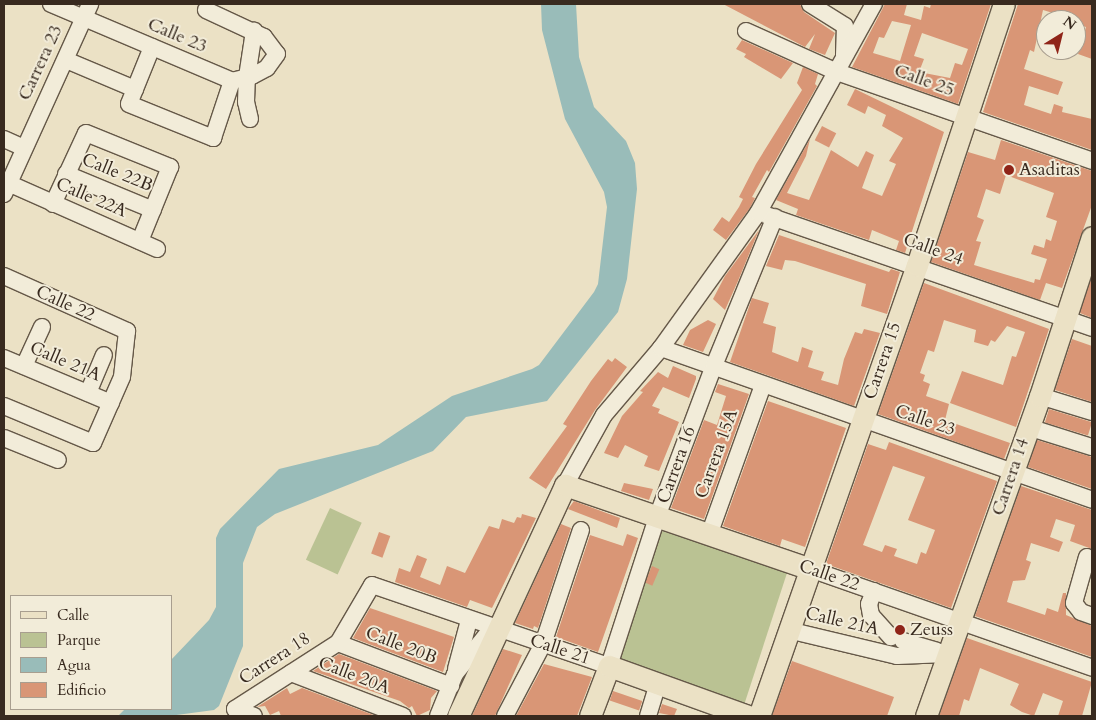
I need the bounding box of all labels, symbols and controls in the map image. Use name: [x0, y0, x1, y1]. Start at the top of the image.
north arrow: [1036, 10, 1086, 60]
text: N: [1059, 12, 1080, 35]
street label: Calle 23: [144, 14, 210, 58]
street label: Carrera 23: [14, 22, 68, 104]
street label: Calle 25: [891, 60, 957, 102]
street label: Calle 22B: [78, 149, 156, 197]
place label: Asaditas: [1019, 159, 1080, 181]
marker: Asaditas: [1003, 164, 1015, 176]
street label: Calle 22A: [52, 173, 130, 223]
street label: Calle 24: [900, 229, 966, 271]
street label: Calle 22: [32, 281, 98, 327]
street label: Carrera 15: [860, 319, 906, 403]
street label: Calle 21A: [26, 337, 104, 387]
street label: Calle 23: [892, 401, 958, 441]
street label: Carrera 15A: [691, 406, 743, 502]
street label: Carrera 16: [653, 424, 701, 506]
street label: Carrera 14: [988, 435, 1034, 519]
street label: Calle 22: [796, 556, 862, 596]
legend: [10, 595, 172, 710]
street label: Calle 21A: [803, 603, 881, 641]
text: Calle: [57, 605, 89, 625]
place label: Zeuss: [910, 619, 953, 641]
street label: Calle 20B: [362, 623, 440, 669]
marker: Zeuss: [894, 624, 906, 636]
street label: Carrera 18: [235, 628, 315, 690]
text: Parque: [57, 630, 101, 650]
street label: Calle 21: [527, 630, 593, 670]
street label: Calle 20A: [315, 652, 393, 700]
text: Agua: [57, 655, 91, 675]
text: Edificio: [57, 680, 106, 700]

